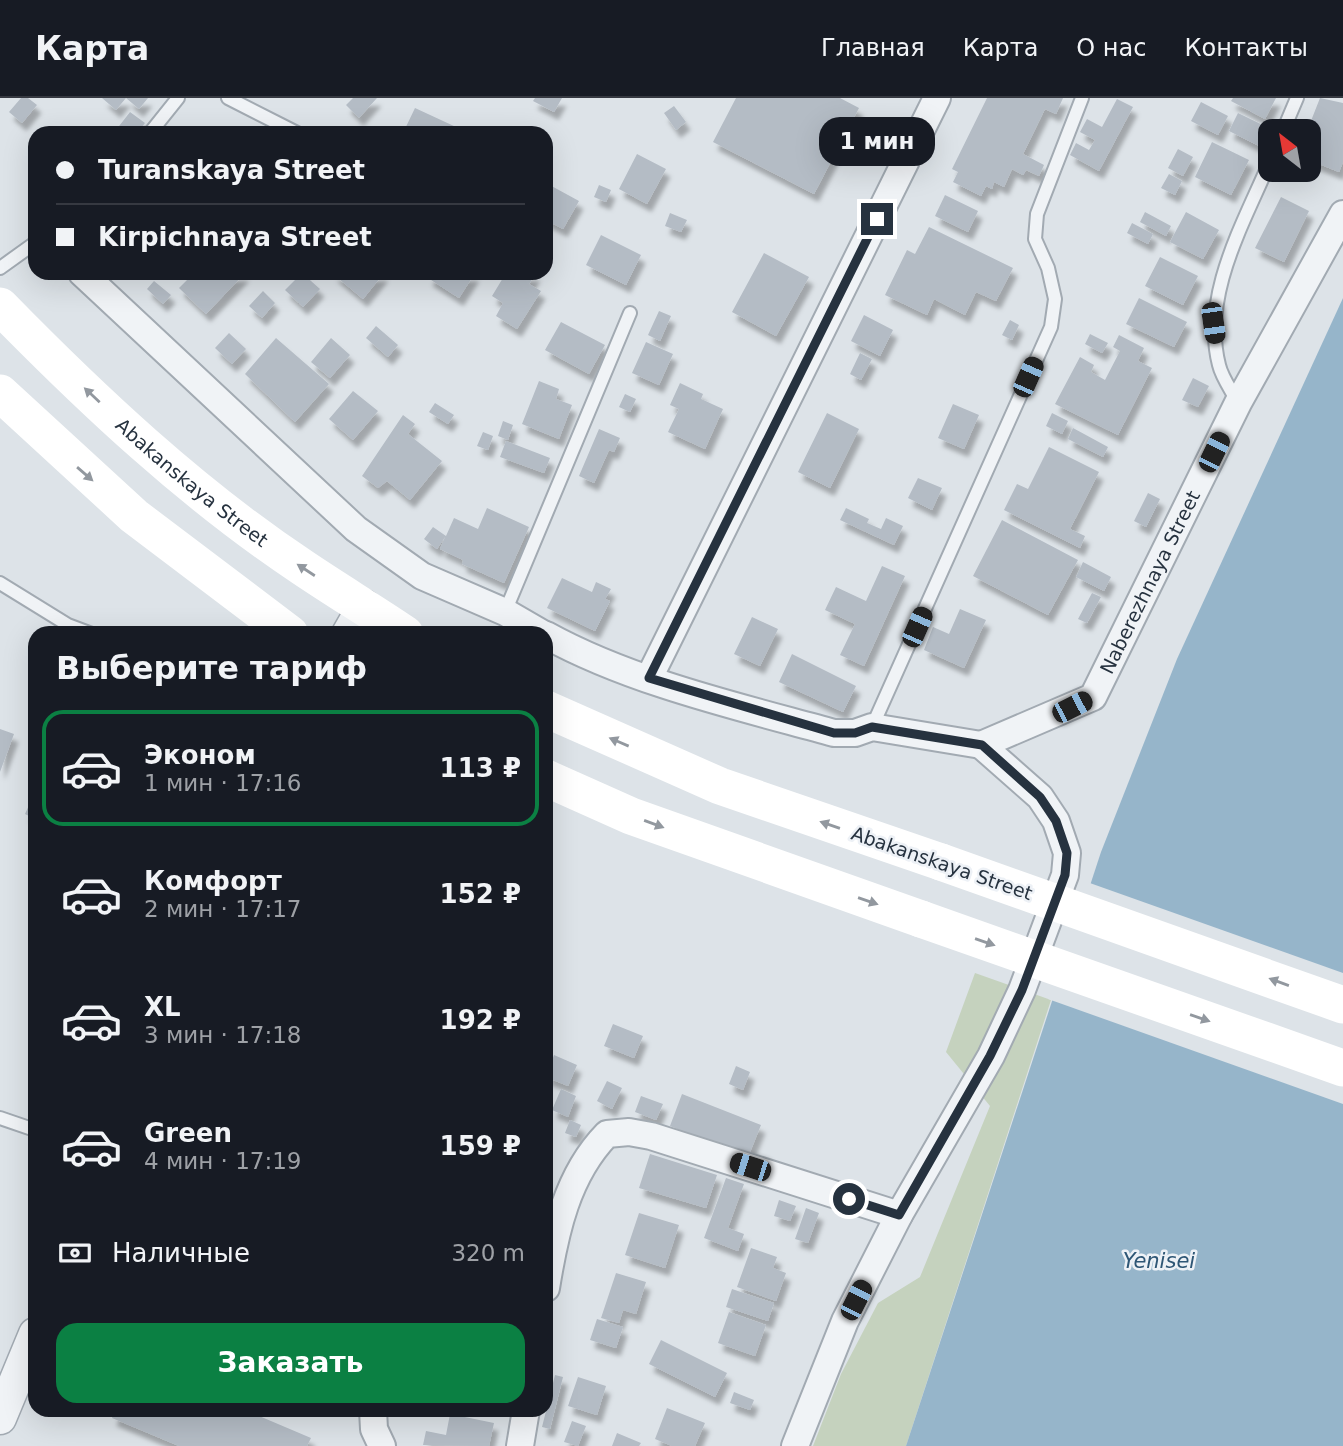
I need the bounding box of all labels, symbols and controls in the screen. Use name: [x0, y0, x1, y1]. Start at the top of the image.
text: Карта: [35, 29, 149, 68]
text: Главная: [821, 34, 925, 62]
text: Карта: [963, 34, 1038, 62]
text: О нас: [1076, 34, 1146, 62]
text: Контакты: [1184, 34, 1308, 62]
callout: 1 мин: [819, 117, 935, 166]
north arrow: [1258, 119, 1321, 182]
map controls: [1258, 119, 1321, 182]
text: 1 мин: [840, 128, 914, 154]
text: Turanskaya Street: [98, 155, 365, 185]
route end: [861, 203, 893, 235]
text: Kirpichnaya Street: [98, 222, 372, 252]
car: [1200, 301, 1227, 345]
car: [1010, 354, 1047, 400]
one-way arrow: [84, 388, 101, 404]
street label: Abakanskaya Street: [112, 414, 272, 551]
car: [1196, 429, 1233, 475]
one-way arrow: [76, 465, 93, 481]
street label: Naberezhnaya Street: [1095, 487, 1204, 677]
one-way arrow: [296, 563, 316, 576]
car: [899, 604, 936, 650]
text: Выберите тариф: [56, 649, 367, 687]
car: [1049, 688, 1096, 726]
one-way arrow: [608, 736, 629, 747]
icon: car: [60, 737, 123, 800]
text: Эконом: [144, 740, 256, 770]
text: 113 ₽: [440, 753, 521, 783]
text: 1 мин · 17:16: [144, 770, 302, 796]
one-way arrow: [643, 819, 664, 830]
one-way arrow: [820, 819, 841, 830]
street label: Abakanskaya Street: [849, 822, 1035, 904]
icon: car: [60, 863, 123, 926]
text: Комфорт: [144, 866, 282, 896]
text: 152 ₽: [440, 879, 521, 909]
text: 2 мин · 17:17: [144, 896, 302, 922]
one-way arrow: [858, 896, 879, 907]
one-way arrow: [975, 937, 996, 948]
one-way arrow: [1268, 976, 1289, 987]
icon: car: [60, 989, 123, 1052]
text: XL: [144, 992, 181, 1022]
text: 192 ₽: [440, 1005, 521, 1035]
one-way arrow: [1190, 1013, 1211, 1024]
text: 3 мин · 17:18: [144, 1022, 302, 1048]
icon: car: [60, 1115, 123, 1178]
text: Green: [144, 1118, 232, 1148]
text: 159 ₽: [440, 1131, 521, 1161]
text: 4 мин · 17:19: [144, 1148, 302, 1174]
car: [727, 1151, 774, 1183]
route start: [833, 1183, 865, 1215]
icon: cash: [56, 1234, 94, 1272]
text: Наличные: [112, 1238, 250, 1268]
text: 320 m: [451, 1240, 525, 1266]
water label: Yenisei: [1123, 1249, 1195, 1273]
car: [838, 1277, 875, 1323]
button: Заказать: [56, 1323, 525, 1403]

